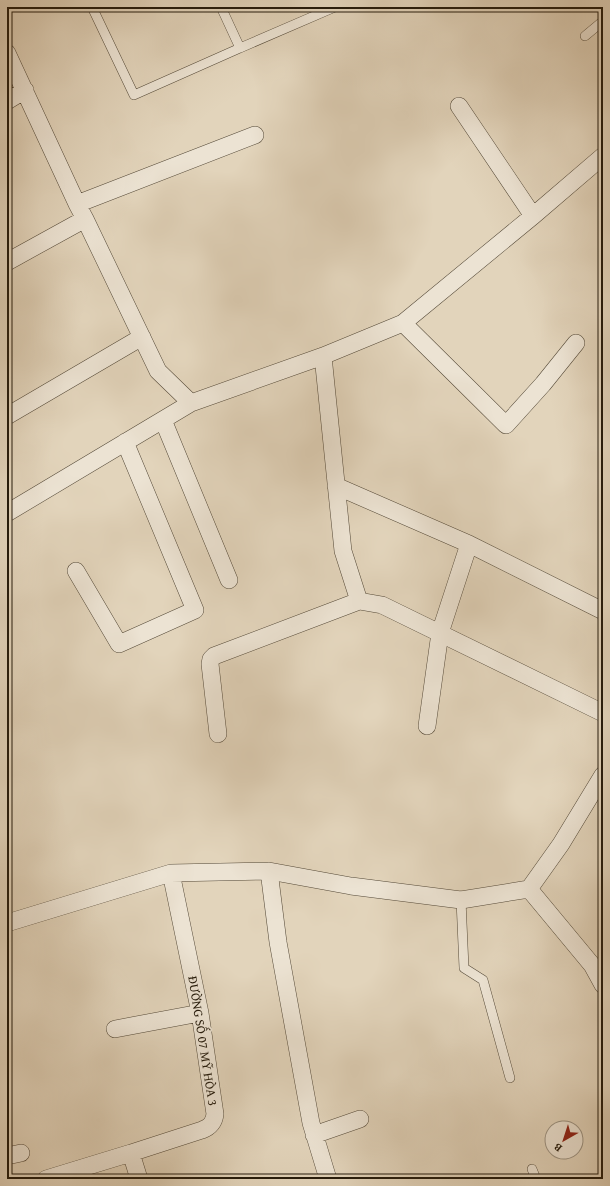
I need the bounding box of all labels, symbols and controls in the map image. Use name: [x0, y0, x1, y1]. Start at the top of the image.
street label: ĐƯỜNG SỐ 07 MỸ HÒA 3: [183, 975, 223, 1107]
north arrow: [544, 1120, 584, 1160]
text: B: [550, 1139, 565, 1156]

